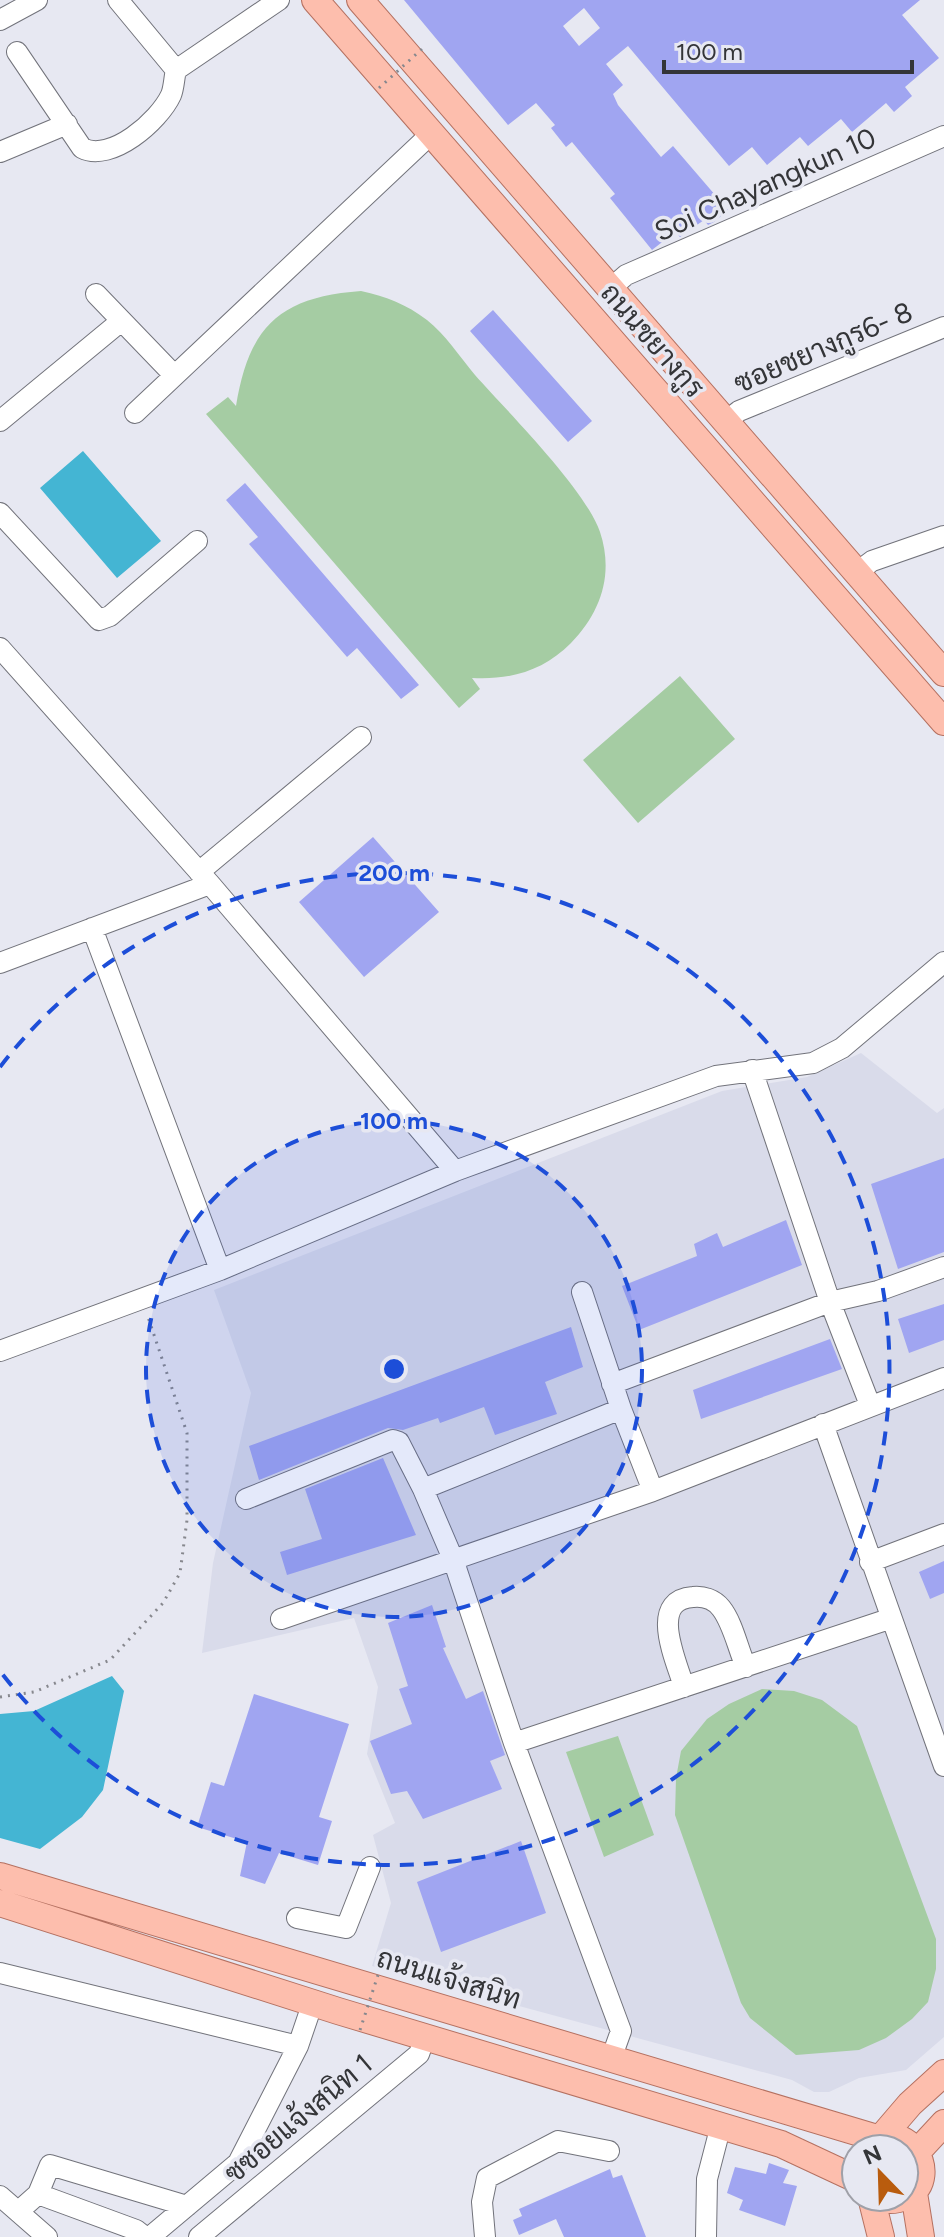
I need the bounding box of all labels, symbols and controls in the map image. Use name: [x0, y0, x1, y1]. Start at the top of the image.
scale bar: [664, 24, 912, 74]
text: 100 m: [676, 37, 743, 66]
street label: Soi Chayangkun 10: [649, 120, 881, 248]
street label: ถนนชยางกูร: [592, 276, 712, 406]
street label: ซอยชยางกูร6- 8: [729, 294, 918, 403]
text: 200 m: [358, 858, 430, 887]
text: 100 m: [360, 1106, 428, 1135]
centre of rings: [380, 1355, 408, 1383]
street label: ถนนแจ้งสนิท: [373, 1939, 525, 2016]
street label: ซซอยแจ้งสนิท 1: [217, 2046, 379, 2190]
north arrow: [840, 2133, 920, 2213]
text: N: [859, 2139, 885, 2171]

